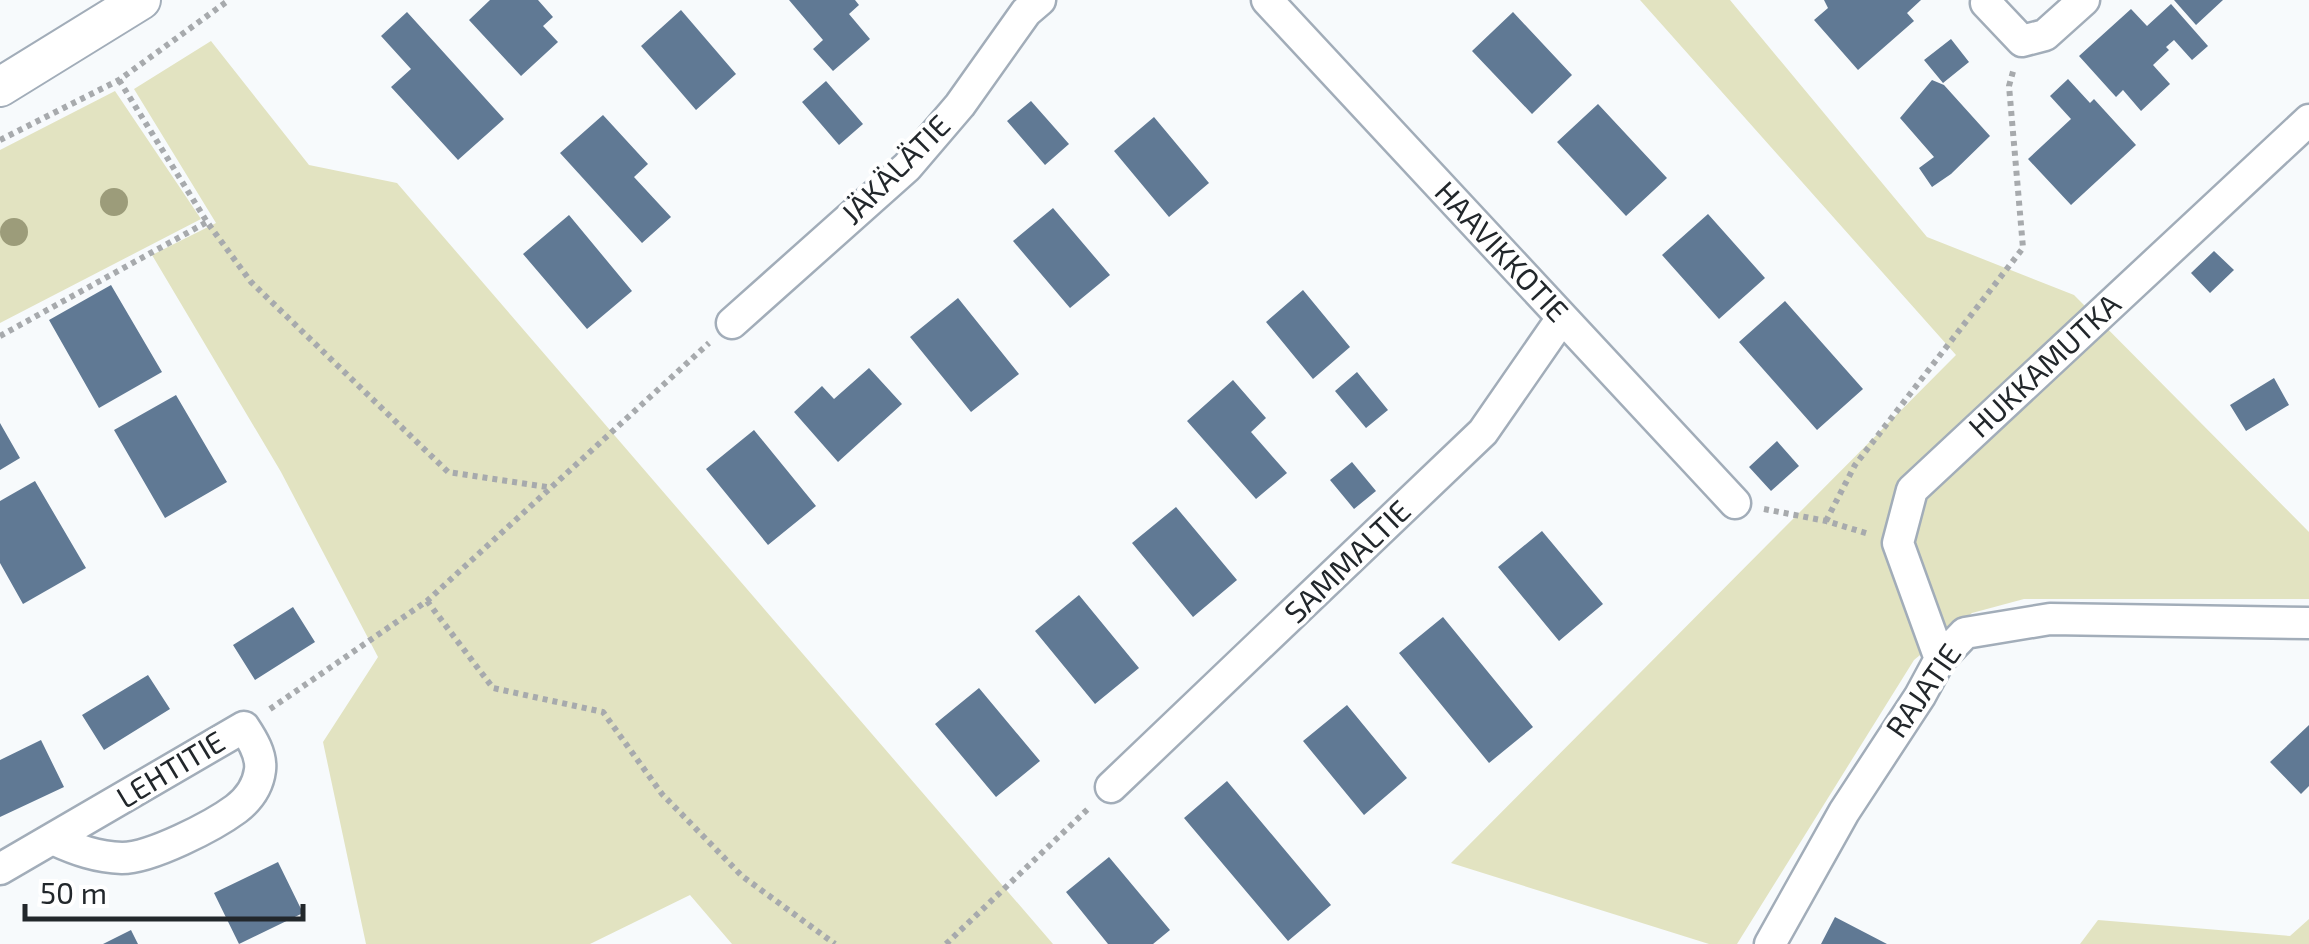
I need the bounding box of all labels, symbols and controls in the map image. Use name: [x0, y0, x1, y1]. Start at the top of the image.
street label: JÄKÄLÄTIE: [832, 106, 957, 231]
street label: HAAVIKKOTIE: [1428, 173, 1577, 328]
street label: HUKKAMUTKA: [1960, 285, 2127, 444]
street label: SAMMALTIE: [1276, 492, 1417, 629]
street label: RAJATIE: [1877, 636, 1968, 744]
street label: LEHTITIE: [109, 722, 231, 815]
scale bar: [25, 859, 302, 921]
text: 50 m: [40, 874, 107, 910]

